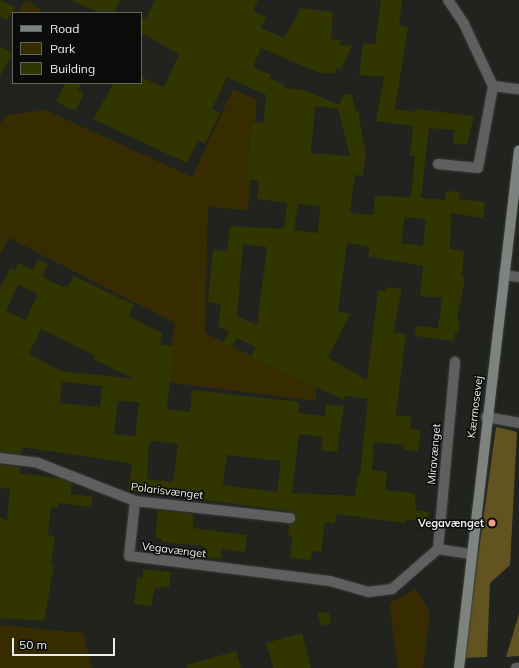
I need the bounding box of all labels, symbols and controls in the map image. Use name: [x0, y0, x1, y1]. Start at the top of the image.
legend: [12, 12, 142, 84]
text: Road: [50, 21, 79, 36]
text: Park: [50, 41, 75, 56]
text: Building: [50, 61, 95, 76]
street label: Kærmosevej: [465, 375, 485, 439]
street label: Miravænget: [425, 423, 443, 485]
street label: Polarisvænget: [130, 480, 204, 502]
place label: Vegavænget: [418, 516, 484, 530]
marker: Vegavænget: [487, 518, 497, 528]
street label: Vegavænget: [141, 540, 207, 560]
scale bar: [14, 630, 117, 656]
text: 50 m: [19, 637, 47, 652]

